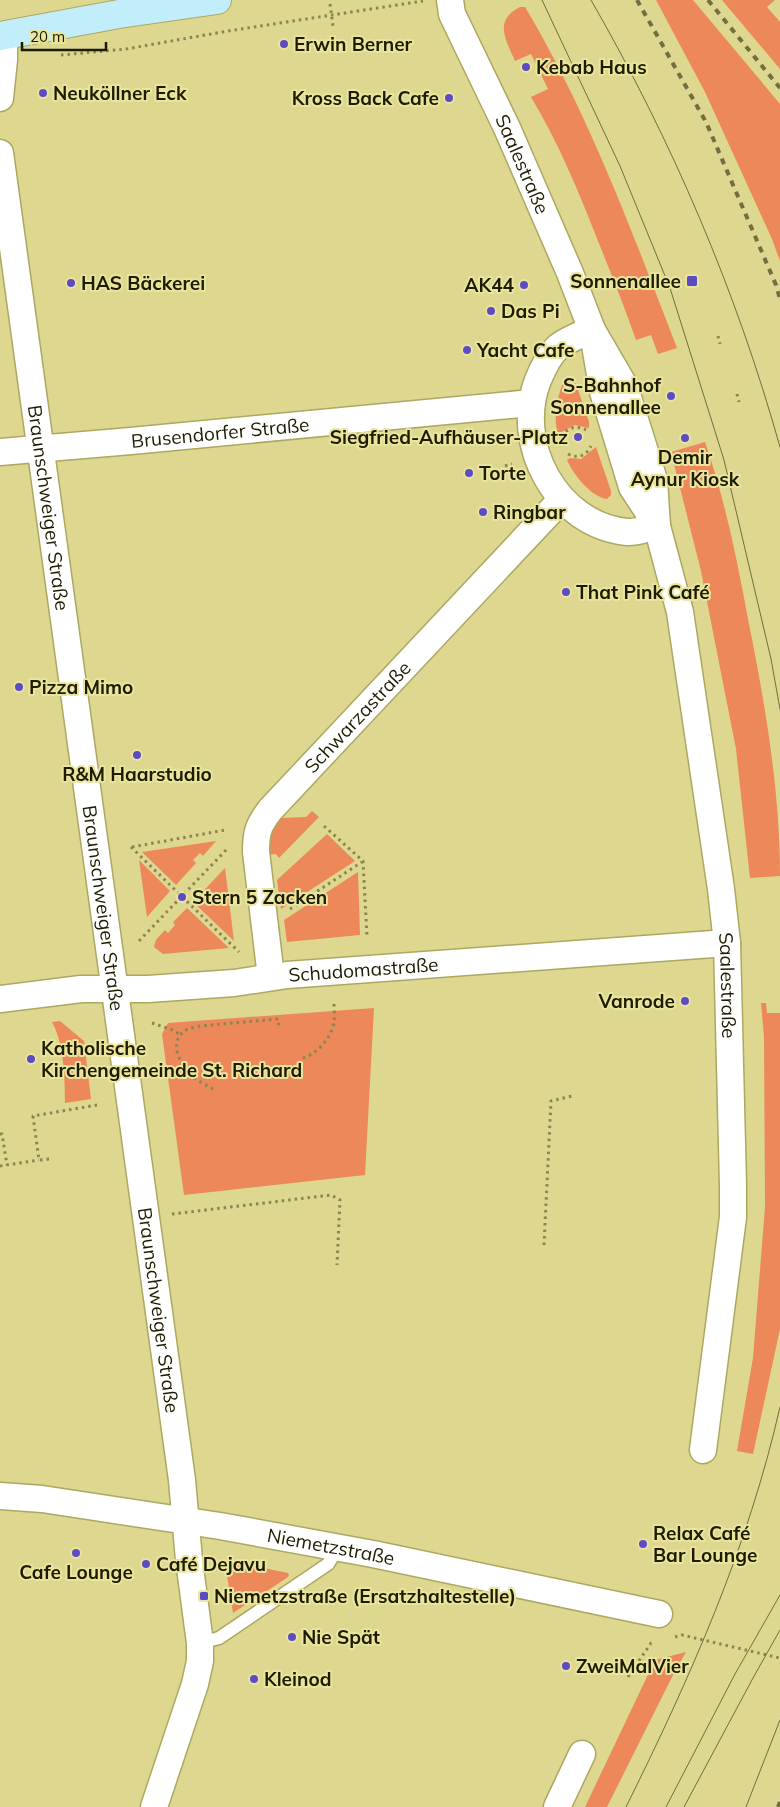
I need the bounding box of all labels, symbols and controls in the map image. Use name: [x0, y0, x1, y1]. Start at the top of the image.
scale bar: [22, 20, 106, 52]
text: 20 m: [30, 27, 65, 46]
place label: Erwin Berner: [294, 32, 413, 56]
marker: Erwin Berner: [278, 38, 290, 50]
place label: Kebab Haus: [536, 55, 647, 79]
marker: Kebab Haus: [520, 61, 532, 73]
place label: Neuköllner Eck: [53, 81, 187, 105]
place label: Kross Back Cafe: [292, 86, 439, 110]
marker: Neuköllner Eck: [37, 87, 49, 99]
marker: Kross Back Cafe: [443, 92, 455, 104]
street label: Saalestraße: [490, 110, 555, 217]
place label: Sonnenallee: [570, 269, 681, 293]
place label: HAS Bäckerei: [81, 271, 205, 295]
place label: AK44: [464, 273, 515, 297]
marker: Sonnenallee: [685, 274, 699, 288]
marker: HAS Bäckerei: [65, 277, 77, 289]
marker: AK44: [518, 279, 530, 291]
place label: Das Pi: [501, 299, 560, 323]
marker: Das Pi: [485, 305, 497, 317]
place label: Yacht Cafe: [476, 338, 574, 362]
marker: Yacht Cafe: [461, 344, 473, 356]
place label: S-Bahnhof Sonnenallee: [550, 373, 662, 419]
marker: S-Bahnhof Sonnenallee: [665, 390, 677, 402]
street label: Braunschweiger Straße: [23, 403, 75, 612]
street label: Brusendorfer Straße: [130, 412, 310, 453]
place label: Siegfried-Aufhäuser-Platz: [330, 425, 568, 449]
marker: Siegfried-Aufhäuser-Platz: [572, 431, 584, 443]
marker: Demir Aynur Kiosk: [679, 432, 691, 444]
place label: Demir Aynur Kiosk: [631, 445, 740, 491]
place label: Torte: [479, 461, 526, 485]
marker: Torte: [463, 467, 475, 479]
place label: Ringbar: [493, 500, 566, 524]
marker: Ringbar: [477, 506, 489, 518]
place label: That Pink Café: [576, 580, 710, 604]
marker: That Pink Café: [560, 586, 572, 598]
street label: Schwarzastraße: [299, 656, 416, 778]
place label: Pizza Mimo: [29, 675, 133, 699]
marker: Pizza Mimo: [13, 681, 25, 693]
marker: R&M Haarstudio: [131, 749, 143, 761]
place label: R&M Haarstudio: [62, 762, 212, 786]
street label: Braunschweiger Straße: [78, 804, 130, 1012]
place label: Stern 5 Zacken: [192, 885, 327, 909]
marker: Stern 5 Zacken: [176, 891, 188, 903]
street label: Saalestraße: [714, 931, 741, 1039]
street label: Schudomastraße: [288, 952, 439, 987]
place label: Vanrode: [597, 989, 675, 1013]
marker: Vanrode: [679, 995, 691, 1007]
place label: Katholische Kirchengemeinde St. Richard: [41, 1036, 302, 1082]
marker: Katholische Kirchengemeinde St. Richard: [25, 1053, 37, 1065]
street label: Braunschweiger Straße: [133, 1206, 185, 1414]
place label: Relax Café Bar Lounge: [653, 1521, 757, 1567]
street label: Niemetzstraße: [265, 1523, 397, 1570]
marker: Relax Café Bar Lounge: [637, 1538, 649, 1550]
marker: Cafe Lounge: [70, 1547, 82, 1559]
place label: Café Dejavu: [156, 1552, 266, 1576]
marker: Café Dejavu: [140, 1558, 152, 1570]
place label: Cafe Lounge: [19, 1560, 133, 1584]
place label: Niemetzstraße (Ersatzhaltestelle): [214, 1584, 516, 1608]
marker: Niemetzstraße (Ersatzhaltestelle): [198, 1590, 210, 1602]
place label: Nie Spät: [302, 1625, 380, 1649]
marker: Nie Spät: [286, 1631, 298, 1643]
place label: ZweiMalVier: [576, 1654, 689, 1678]
marker: ZweiMalVier: [560, 1660, 572, 1672]
place label: Kleinod: [264, 1667, 331, 1691]
marker: Kleinod: [248, 1673, 260, 1685]

